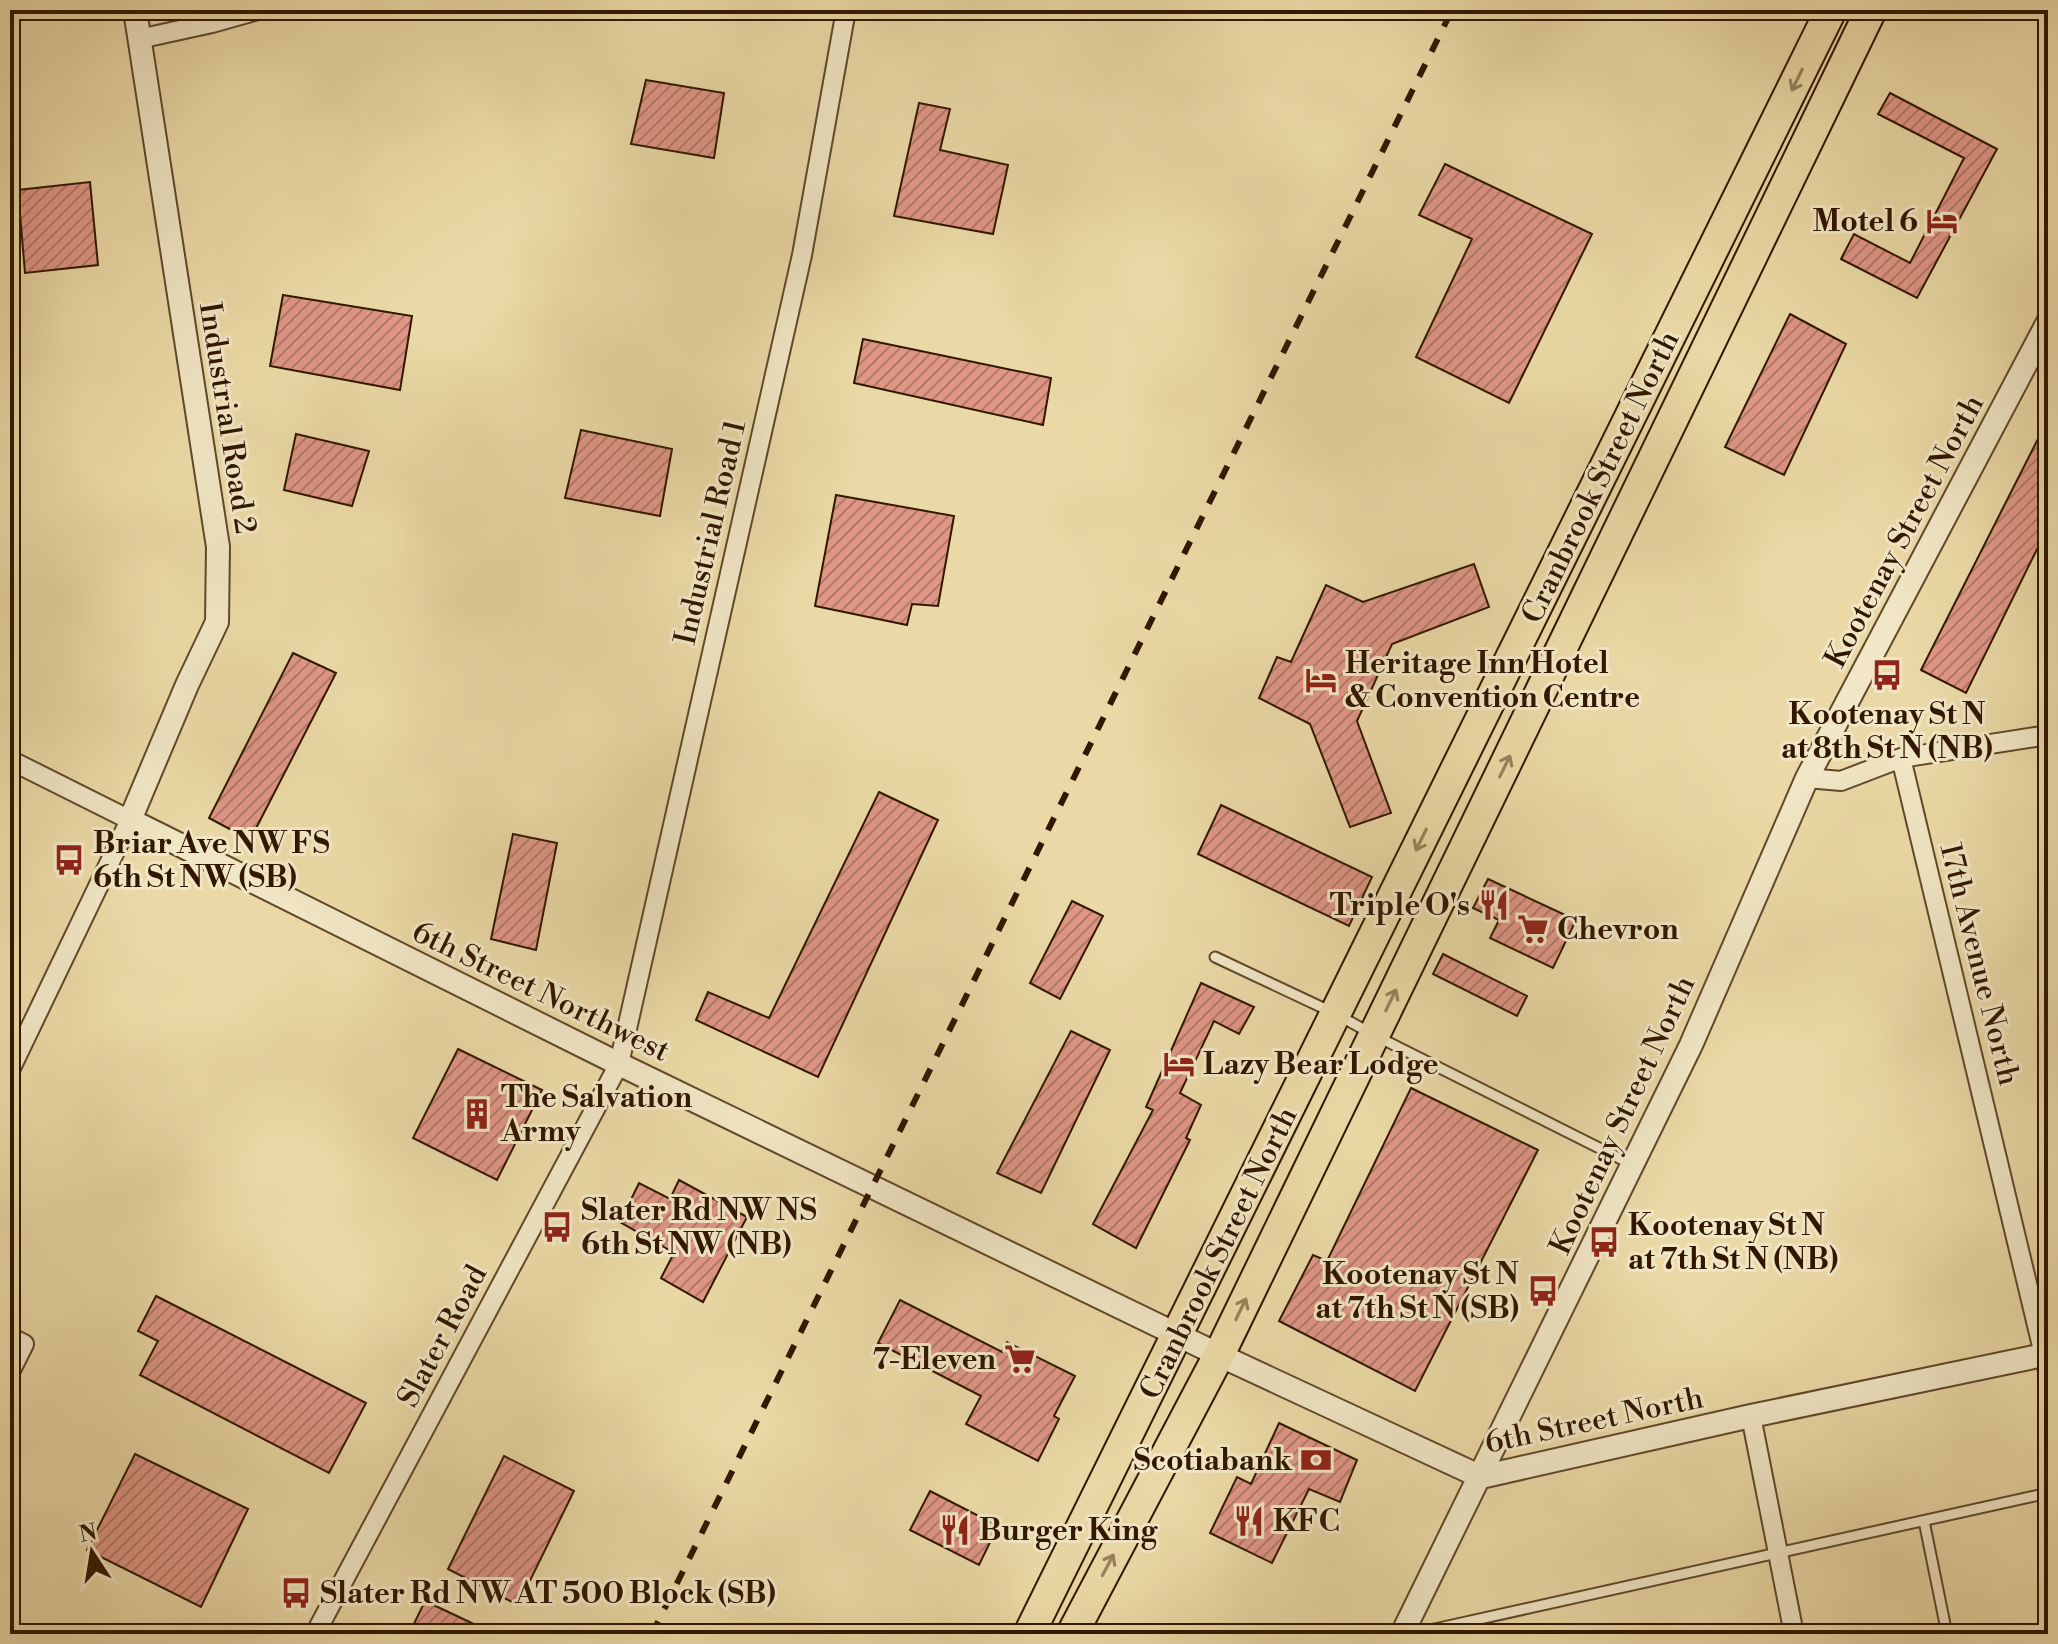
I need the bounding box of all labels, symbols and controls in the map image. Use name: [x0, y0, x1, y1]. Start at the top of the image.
one-way arrow: [1789, 67, 1804, 91]
place label: Motel 6: [1812, 203, 1918, 241]
hotel icon: Motel 6: [1925, 204, 1959, 238]
street label: Industrial Road 2: [190, 300, 264, 537]
street label: Cranbrook Street North: [1513, 325, 1688, 630]
street label: Kootenay Street North: [1817, 389, 1993, 674]
street label: Industrial Road 1: [667, 416, 755, 648]
place label: Heritage Inn Hotel & Convention Centre: [1345, 645, 1640, 717]
bus stop icon: Kootenay St N at 8th St N (NB): [1870, 658, 1904, 692]
hotel icon: Heritage Inn Hotel & Convention Centre: [1304, 663, 1338, 697]
place label: Kootenay St N at 8th St N (NB): [1781, 696, 1993, 768]
one-way arrow: [1498, 754, 1513, 778]
place label: Briar Ave NW FS 6th St NW (SB): [93, 825, 330, 897]
one-way arrow: [1413, 828, 1428, 852]
street label: 17th Avenue North: [1931, 839, 2028, 1089]
bus stop icon: Briar Ave NW FS 6th St NW (SB): [52, 843, 86, 877]
place label: Triple O's: [1330, 887, 1470, 925]
restaurant icon: Triple O's: [1477, 888, 1511, 922]
place label: Chevron: [1557, 911, 1679, 949]
supermarket icon: Chevron: [1516, 912, 1550, 946]
street label: 6th Street Northwest: [406, 913, 676, 1071]
street label: Kootenay Street North: [1542, 970, 1704, 1261]
one-way arrow: [1384, 988, 1399, 1012]
place label: Lazy Bear Lodge: [1203, 1046, 1439, 1084]
hotel icon: Lazy Bear Lodge: [1162, 1047, 1196, 1081]
place label: The Salvation Army: [500, 1079, 693, 1151]
building icon: The Salvation Army: [460, 1097, 494, 1131]
street label: Cranbrook Street North: [1131, 1101, 1306, 1406]
place label: Slater Rd NW NS 6th St NW (NB): [581, 1192, 817, 1264]
place label: Kootenay St N at 7th St N (NB): [1628, 1207, 1838, 1279]
bus stop icon: Slater Rd NW NS 6th St NW (NB): [540, 1210, 574, 1244]
bus stop icon: Kootenay St N at 7th St N (NB): [1587, 1225, 1621, 1259]
place label: Kootenay St N at 7th St N (SB): [1315, 1256, 1519, 1328]
street label: Slater Road: [390, 1259, 496, 1414]
bus stop icon: Kootenay St N at 7th St N (SB): [1526, 1274, 1560, 1308]
one-way arrow: [1234, 1298, 1249, 1322]
place label: 7-Eleven: [872, 1341, 997, 1379]
supermarket icon: 7-Eleven: [1003, 1342, 1037, 1376]
street label: 6th Street North: [1481, 1379, 1707, 1463]
place label: Scotiabank: [1133, 1442, 1292, 1480]
bank icon: Scotiabank: [1299, 1443, 1333, 1477]
place label: KFC: [1273, 1503, 1340, 1541]
restaurant icon: KFC: [1232, 1504, 1266, 1538]
north arrow: [52, 1512, 132, 1592]
place label: Burger King: [979, 1512, 1158, 1550]
restaurant icon: Burger King: [938, 1513, 972, 1547]
text: N: [77, 1519, 100, 1549]
one-way arrow: [1101, 1554, 1117, 1577]
place label: Slater Rd NW AT 500 Block (SB): [320, 1575, 776, 1613]
bus stop icon: Slater Rd NW AT 500 Block (SB): [279, 1576, 313, 1610]

